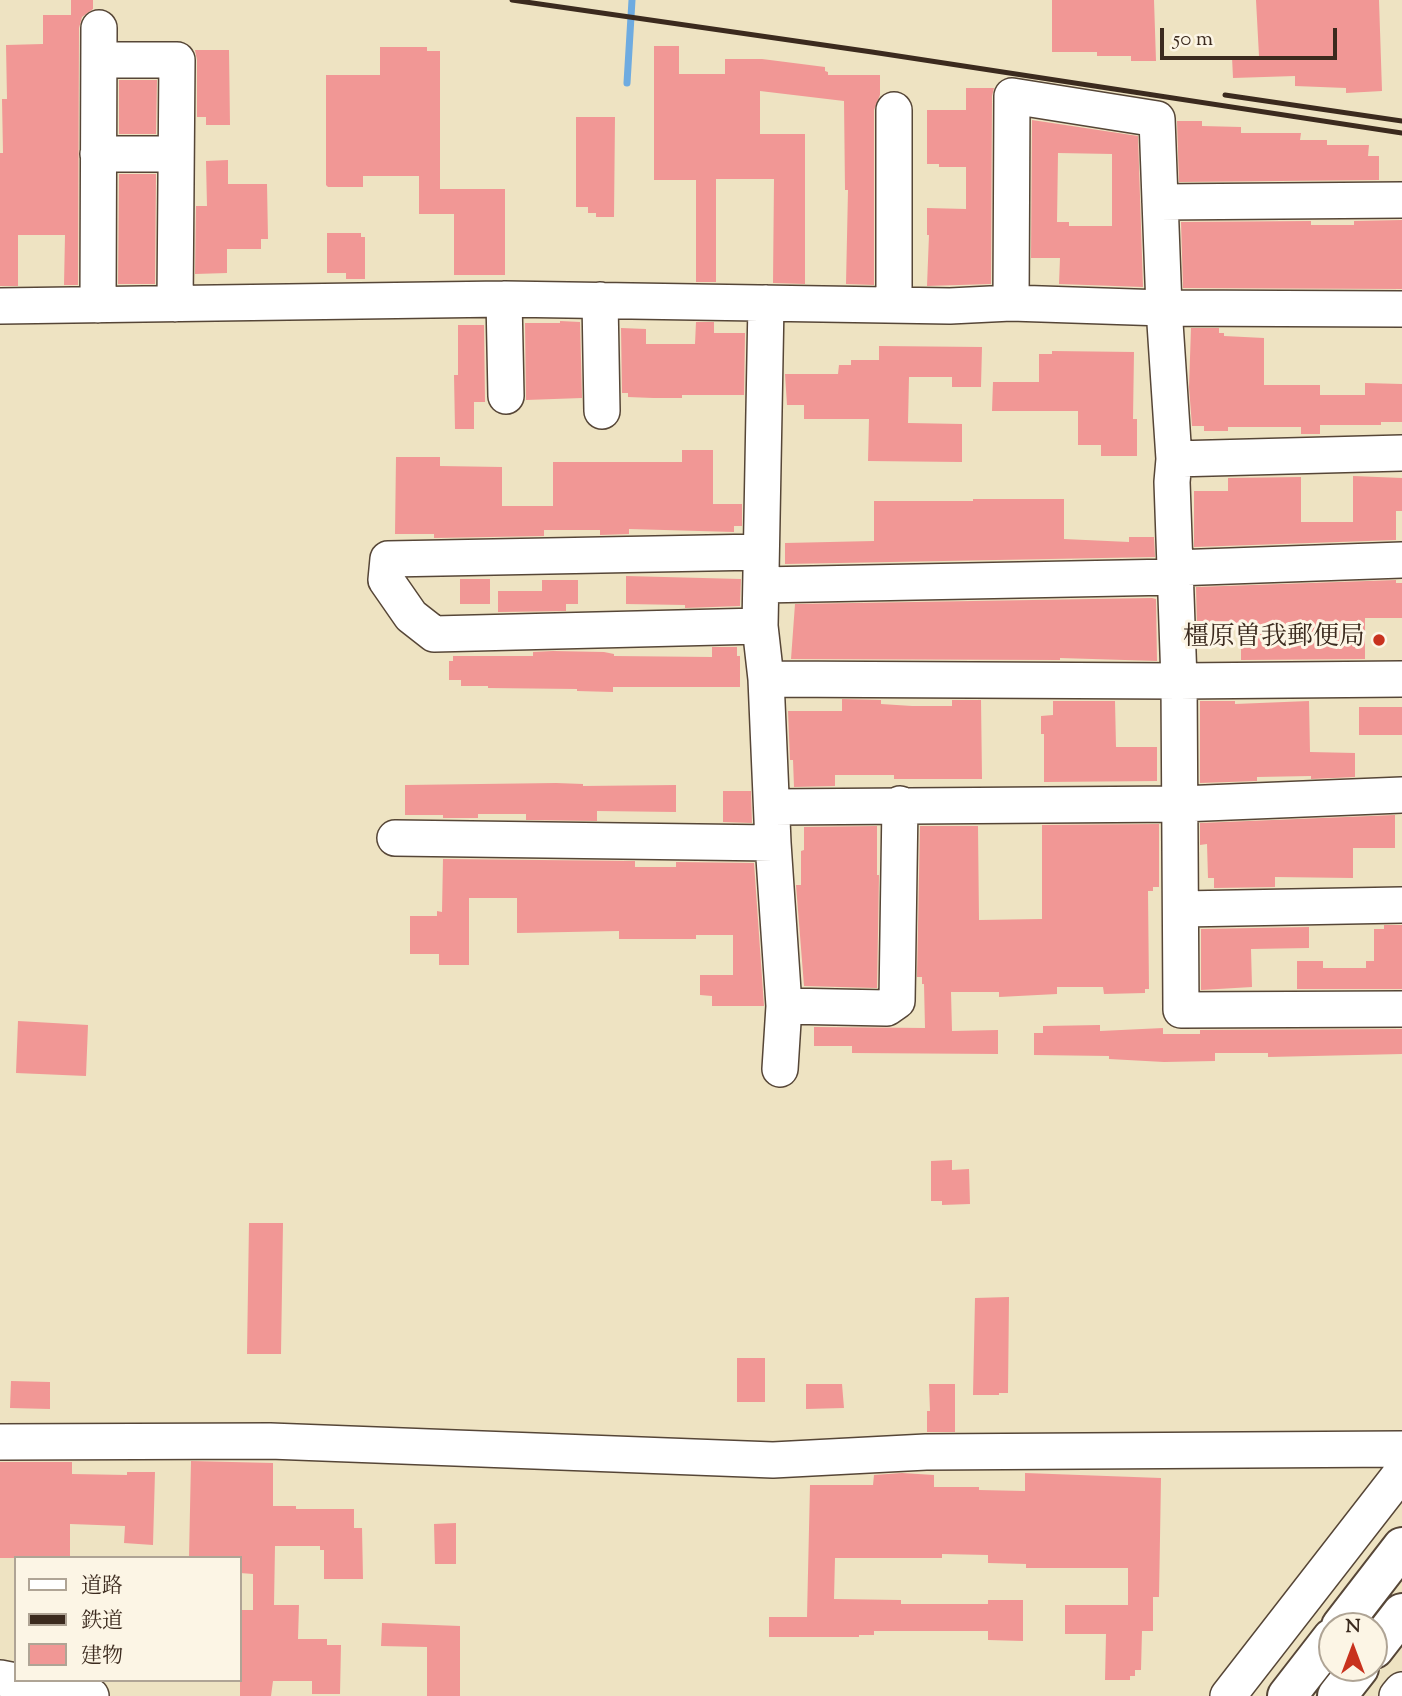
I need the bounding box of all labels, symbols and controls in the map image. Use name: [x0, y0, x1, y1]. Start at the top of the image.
scale bar: [1164, 14, 1341, 58]
text: 50 m: [1173, 25, 1213, 55]
place label: 橿原曽我郵便局: [1183, 624, 1365, 656]
marker: 橿原曽我郵便局: [1371, 632, 1387, 648]
legend: [14, 1556, 242, 1682]
text: 道路: [81, 1572, 123, 1602]
text: 鉄道: [81, 1607, 123, 1637]
north arrow: [1318, 1612, 1388, 1682]
text: N: [1345, 1614, 1361, 1641]
text: 建物: [81, 1642, 123, 1672]

